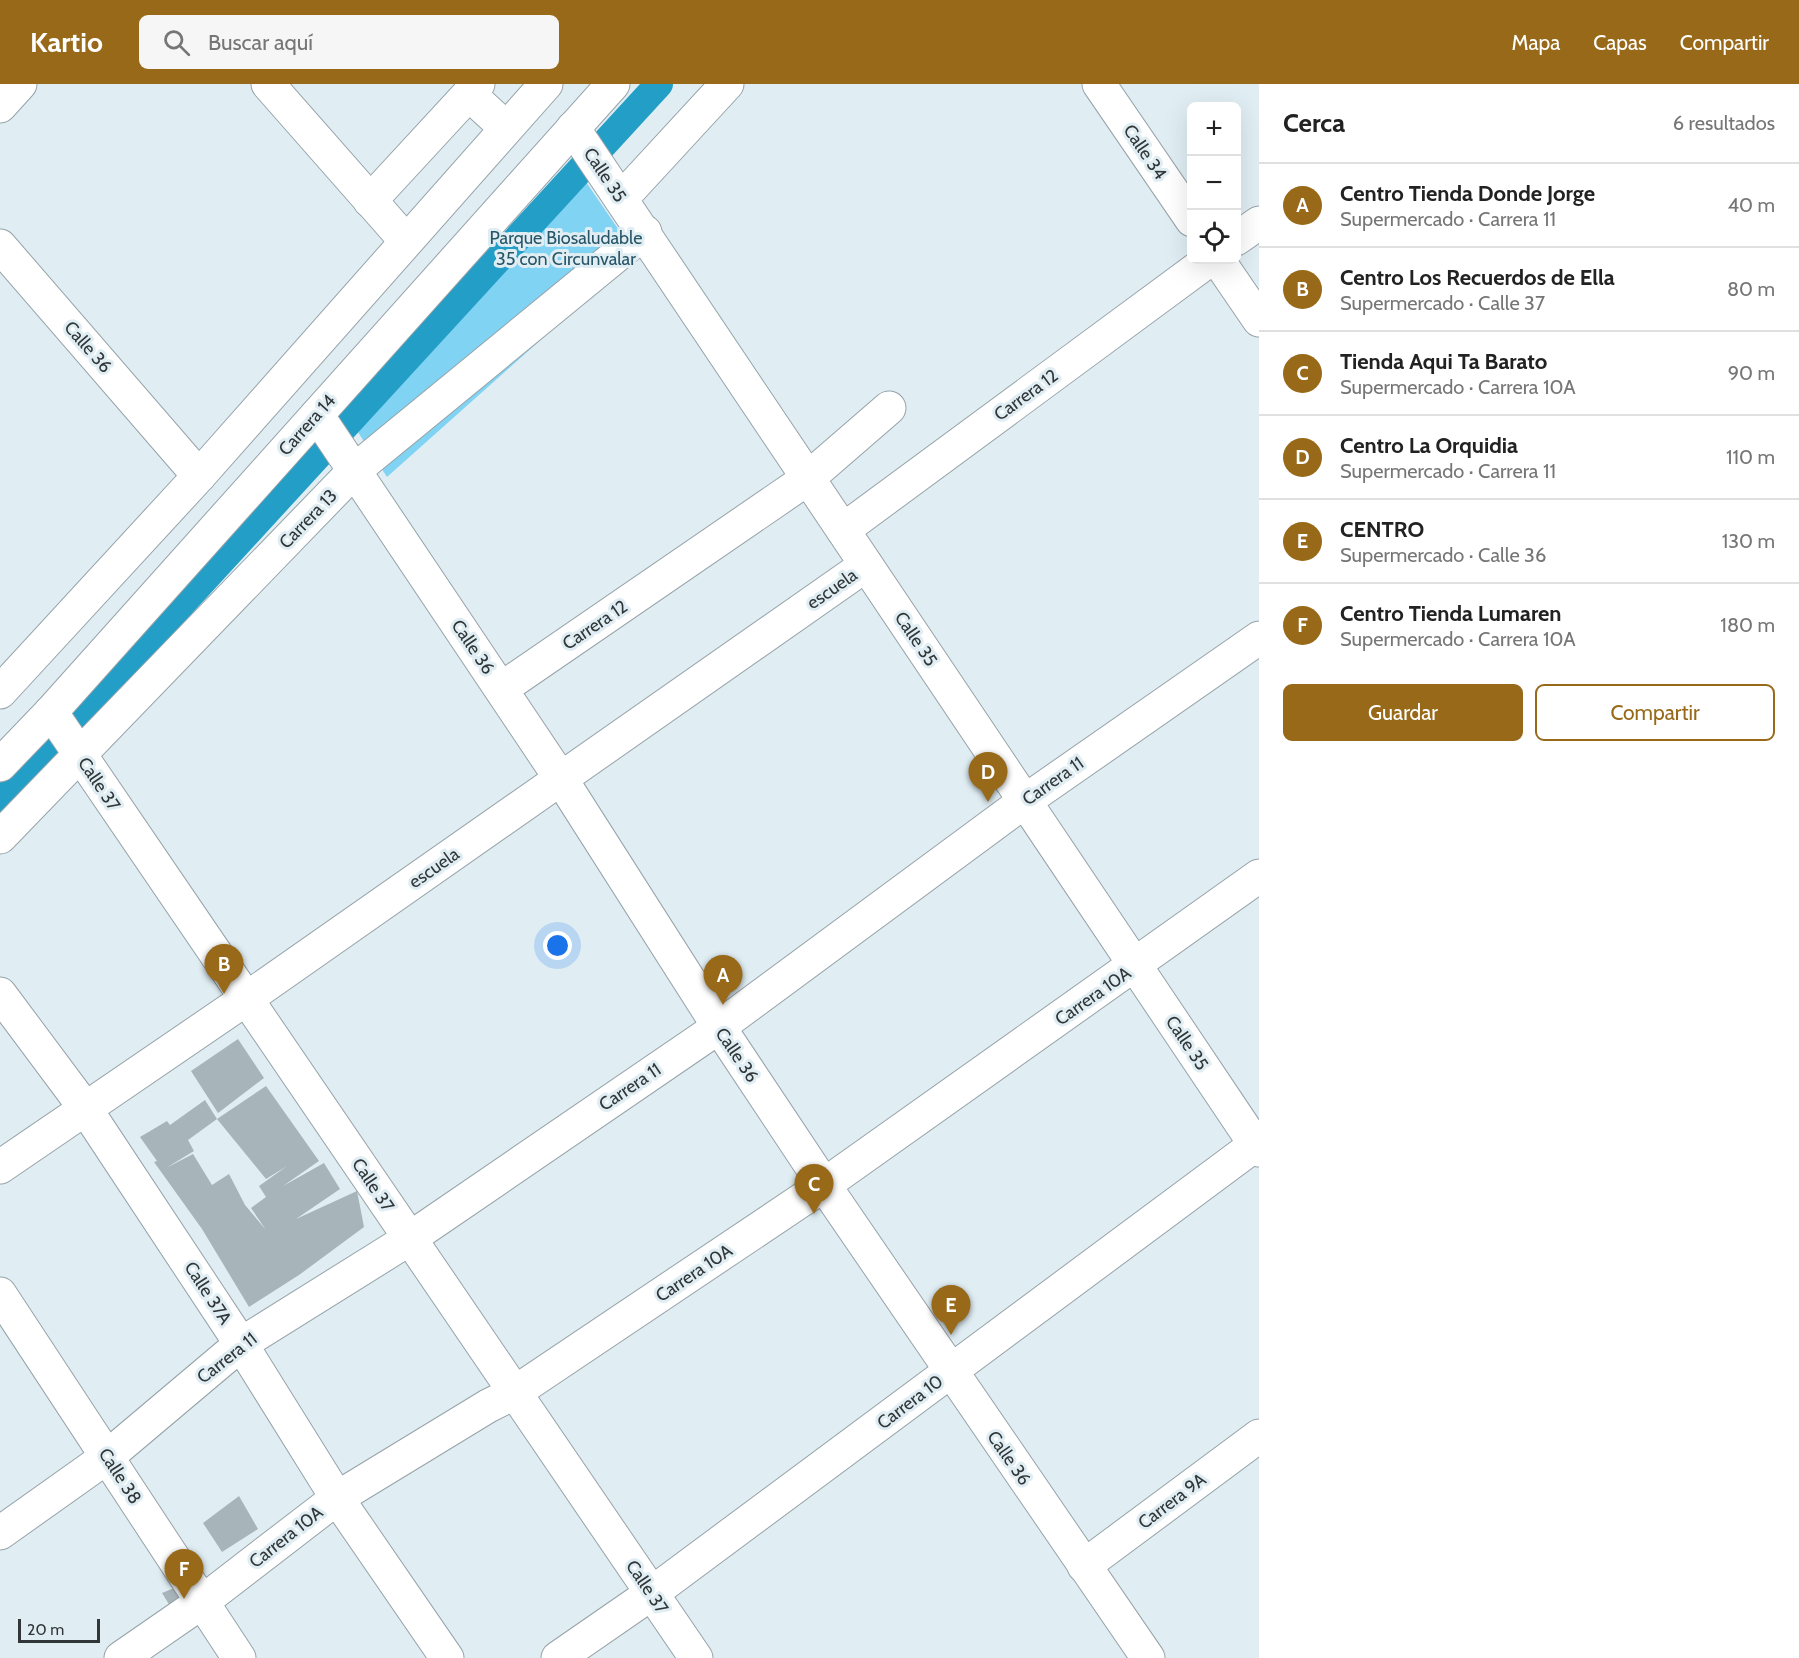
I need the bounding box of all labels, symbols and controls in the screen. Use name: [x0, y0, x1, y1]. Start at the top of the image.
search box: [139, 15, 559, 69]
text: Kartio: [30, 25, 103, 59]
icon: search: [160, 26, 193, 59]
text: Buscar aquí: [208, 29, 313, 56]
text: Mapa: [1512, 30, 1560, 55]
text: Capas: [1593, 30, 1647, 55]
text: Compartir: [1680, 30, 1769, 55]
map controls: [1187, 102, 1241, 264]
button: +: [1187, 102, 1241, 156]
text: Cerca: [1283, 107, 1345, 139]
text: 6 resultados: [1673, 111, 1775, 135]
street label: Calle 34: [1119, 120, 1171, 184]
street label: Calle 35: [579, 144, 631, 206]
button: −: [1187, 156, 1241, 210]
text: Centro Tienda Donde Jorge: [1340, 180, 1595, 207]
text: A: [1296, 193, 1309, 217]
text: 40 m: [1727, 193, 1775, 217]
text: Supermercado · Carrera 11: [1340, 207, 1556, 231]
button: locate: [1187, 210, 1241, 264]
park label: Parque Biosaludable 35 con Circunvalar: [490, 227, 642, 270]
text: Centro Los Recuerdos de Ella: [1340, 264, 1615, 291]
text: B: [1296, 277, 1309, 301]
text: 80 m: [1727, 277, 1775, 301]
text: Supermercado · Calle 37: [1340, 291, 1545, 315]
street label: Calle 36: [60, 317, 116, 377]
text: Tienda Aqui Ta Barato: [1340, 348, 1547, 375]
text: C: [1296, 361, 1309, 385]
text: 90 m: [1728, 361, 1775, 385]
street label: Carrera 12: [990, 364, 1062, 426]
text: Supermercado · Carrera 10A: [1340, 375, 1576, 399]
street label: Carrera 14: [274, 390, 340, 460]
text: Centro La Orquidia: [1340, 432, 1518, 459]
text: D: [1295, 445, 1310, 469]
text: 110 m: [1726, 445, 1775, 469]
text: Supermercado · Carrera 11: [1340, 459, 1556, 483]
street label: Carrera 13: [274, 485, 342, 553]
text: CENTRO: [1340, 516, 1424, 543]
text: E: [1297, 529, 1308, 553]
text: 130 m: [1722, 529, 1775, 553]
text: Supermercado · Calle 36: [1340, 543, 1546, 567]
street label: escuela: [803, 564, 862, 614]
street label: Carrera 12: [558, 595, 632, 655]
text: Centro Tienda Lumaren: [1340, 600, 1561, 627]
street label: Calle 35: [890, 608, 942, 670]
text: F: [1297, 613, 1308, 637]
text: 180 m: [1720, 613, 1775, 637]
street label: Calle 36: [447, 615, 499, 679]
text: Supermercado · Carrera 10A: [1340, 627, 1576, 651]
button: Guardar: [1283, 684, 1523, 741]
button: Compartir: [1535, 684, 1775, 741]
pin: D: [968, 752, 1008, 802]
street label: Carrera 11: [1018, 752, 1088, 810]
street label: Calle 37: [73, 753, 125, 815]
street label: escuela: [405, 843, 464, 893]
your location: [543, 931, 572, 960]
pin: B: [204, 944, 244, 994]
pin: A: [704, 956, 742, 1005]
street label: Carrera 10A: [1051, 962, 1135, 1030]
street label: Calle 35: [1161, 1012, 1213, 1074]
street label: Calle 36: [711, 1023, 763, 1087]
street label: Carrera 11: [595, 1058, 665, 1116]
street label: Calle 37: [347, 1154, 399, 1216]
pin: C: [794, 1164, 834, 1214]
street label: Carrera 10A: [652, 1239, 736, 1307]
street label: Calle 37A: [180, 1257, 236, 1329]
pin: E: [932, 1286, 970, 1335]
street label: Carrera 11: [193, 1328, 261, 1388]
street label: Carrera 10: [873, 1370, 947, 1434]
street label: Calle 36: [982, 1427, 1036, 1489]
street label: Calle 38: [94, 1444, 146, 1508]
street label: Carrera 9A: [1134, 1468, 1210, 1534]
street label: Carrera 10A: [245, 1501, 327, 1573]
pin: F: [164, 1550, 204, 1599]
street label: Calle 37: [621, 1556, 673, 1618]
scale bar: [18, 1616, 100, 1644]
text: 20 m: [27, 1620, 64, 1639]

